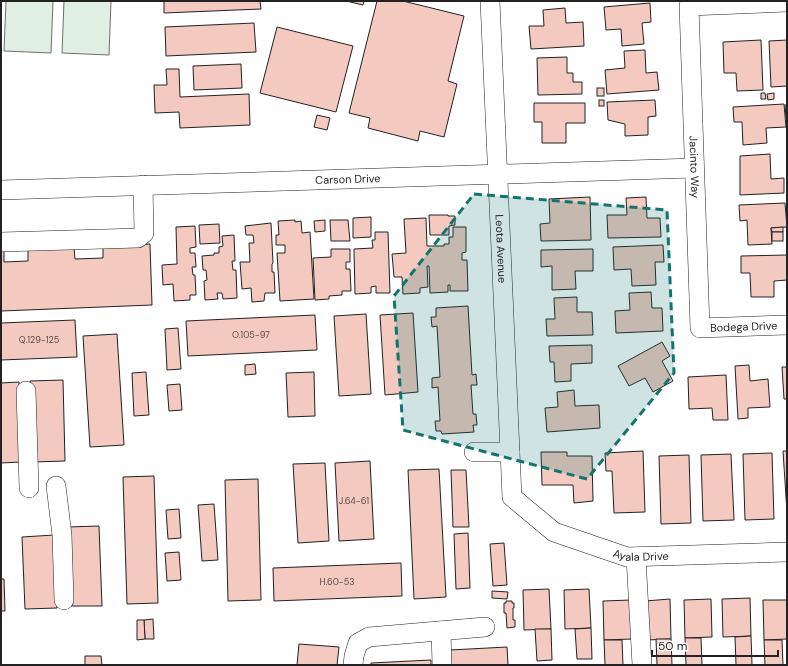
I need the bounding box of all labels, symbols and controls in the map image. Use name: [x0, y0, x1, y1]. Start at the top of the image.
street label: Jacinto Way: [686, 135, 703, 198]
street label: Carson Drive: [315, 171, 381, 187]
street label: Leota Avenue: [492, 214, 510, 283]
street label: Bodega Drive: [710, 318, 778, 335]
house number: O.105-97: [232, 329, 270, 341]
house number: Q.129-125: [19, 334, 59, 346]
house number: J.64-61: [339, 495, 369, 507]
street label: Ayala Drive: [611, 546, 669, 564]
house number: H.60-53: [319, 576, 355, 588]
scale bar: [652, 632, 778, 658]
text: 50 m: [658, 638, 687, 654]

